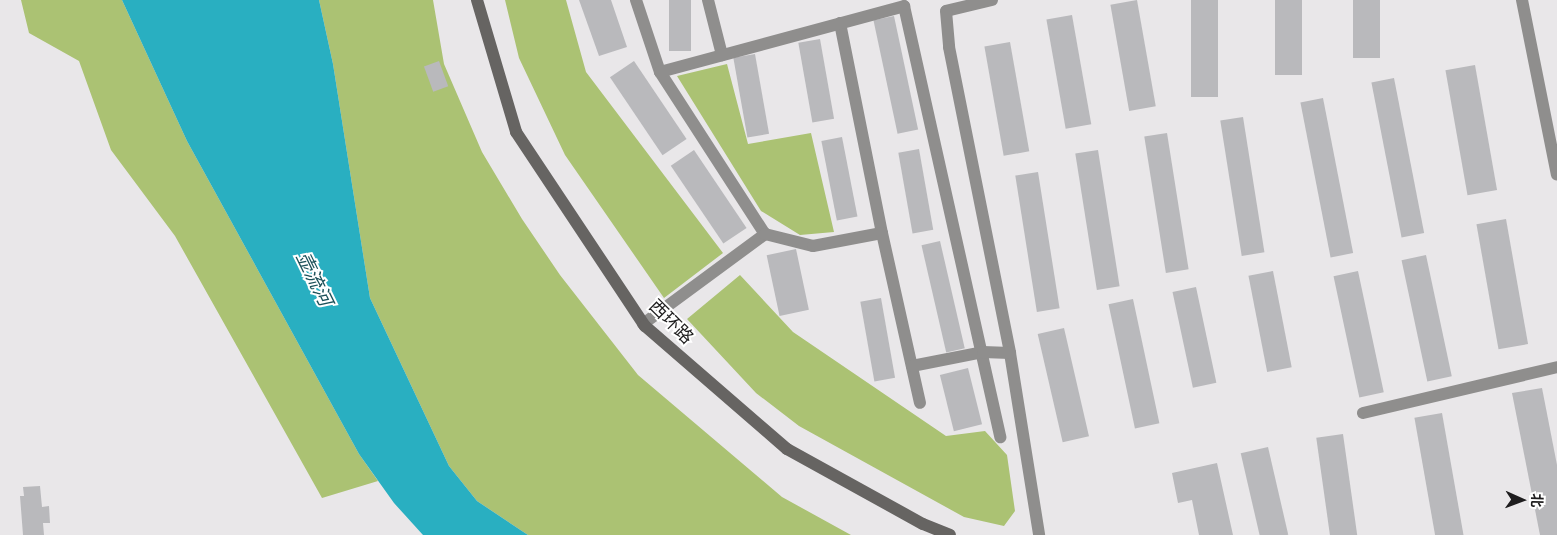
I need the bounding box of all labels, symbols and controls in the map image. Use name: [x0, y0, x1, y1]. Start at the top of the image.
water label: 壶流河: [291, 248, 337, 310]
street label: 西环路: [644, 295, 698, 349]
north arrow: [1497, 475, 1547, 525]
text: 北: [1529, 493, 1545, 508]

